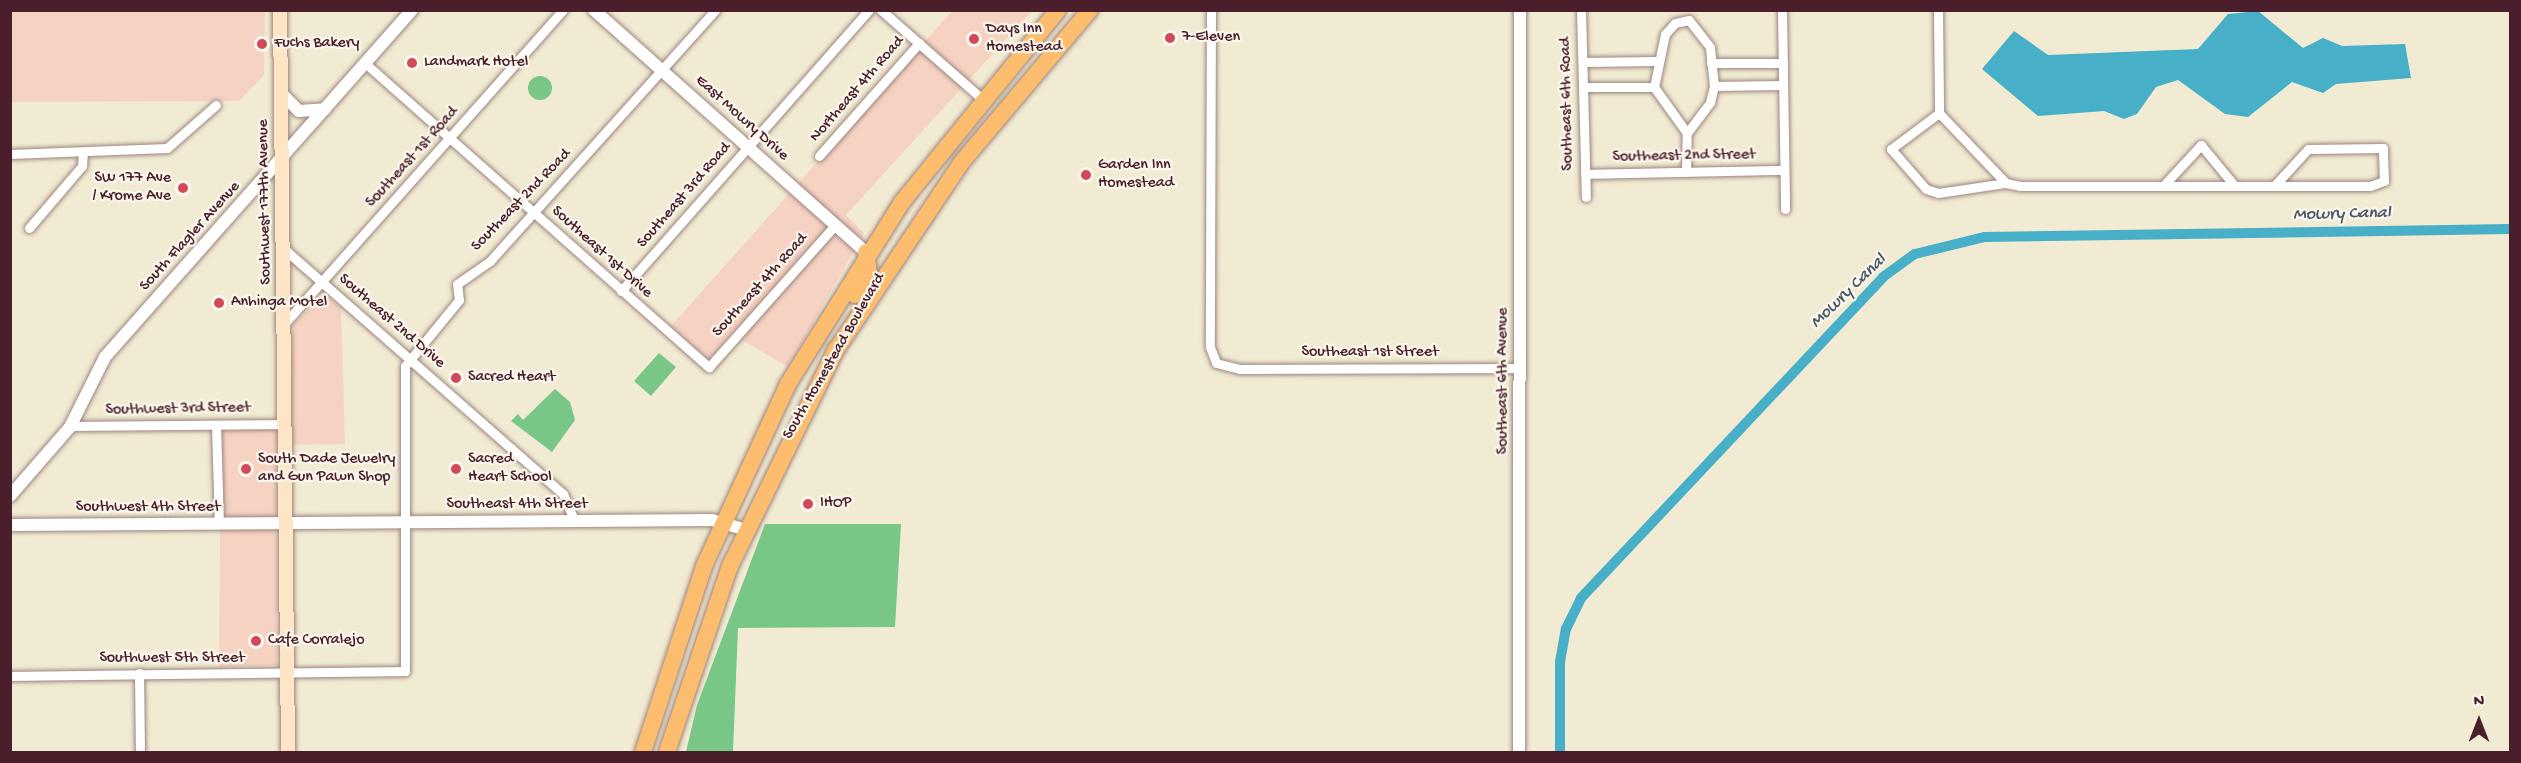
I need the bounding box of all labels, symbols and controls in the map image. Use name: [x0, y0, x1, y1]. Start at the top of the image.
place label: Days Inn Homestead: [986, 20, 1062, 58]
place label: 7-Eleven: [1182, 28, 1240, 48]
marker: 7-Eleven: [1163, 31, 1177, 45]
marker: Days Inn Homestead: [967, 32, 981, 46]
street label: Northeast 4th Road: [807, 33, 909, 147]
place label: Fuchs Bakery: [274, 34, 359, 54]
marker: Fuchs Bakery: [255, 37, 269, 51]
street label: Southeast 6th Road: [1557, 37, 1579, 171]
place label: Landmark Hotel: [424, 53, 528, 73]
marker: Landmark Hotel: [405, 56, 419, 70]
street label: East Mowry Drive: [690, 72, 792, 166]
street label: Southeast 1st Road: [363, 104, 463, 212]
street label: Southwest 177th Avenue: [255, 119, 277, 285]
street label: Southeast 3rd Road: [634, 139, 736, 253]
street label: Southeast 2nd Road: [468, 146, 576, 256]
street label: Southeast 2nd Street: [1612, 146, 1756, 168]
place label: Garden Inn Homestead: [1098, 156, 1174, 194]
marker: Garden Inn Homestead: [1079, 168, 1093, 182]
place label: SW 177 Ave / Krome Ave: [92, 169, 171, 207]
street label: South Flagler Avenue: [137, 178, 245, 296]
marker: SW 177 Ave / Krome Ave: [176, 181, 190, 195]
street label: Southeast 1st Drive: [547, 203, 655, 303]
water label: Mowry Canal: [2293, 203, 2391, 227]
street label: Southeast 4th Road: [709, 230, 813, 342]
water label: Mowry Canal: [1806, 250, 1892, 334]
street label: Southeast 2nd Drive: [334, 270, 448, 374]
street label: South Homestead Boulevard: [780, 270, 890, 444]
place label: Anhinga Motel: [231, 293, 327, 313]
marker: Anhinga Motel: [212, 296, 226, 310]
street label: Southeast 6th Avenue: [1494, 308, 1514, 454]
street label: Southeast 1st Street: [1301, 343, 1439, 363]
place label: Sacred Heart: [468, 368, 555, 388]
marker: Sacred Heart: [449, 371, 463, 385]
street label: Southwest 3rd Street: [105, 399, 251, 421]
place label: South Dade Jewelry and Gun Pawn Shop: [258, 450, 395, 488]
place label: Sacred Heart School: [468, 450, 552, 488]
marker: South Dade Jewelry and Gun Pawn Shop: [239, 462, 253, 476]
marker: Sacred Heart School: [449, 462, 463, 476]
place label: IHOP: [820, 494, 851, 514]
street label: Southeast 4th Street: [447, 495, 587, 515]
marker: IHOP: [801, 497, 815, 511]
street label: Southwest 4th Street: [76, 498, 220, 518]
place label: Cafe Corralejo: [268, 631, 364, 651]
marker: Cafe Corralejo: [249, 634, 263, 648]
street label: Southwest 5th Street: [99, 649, 245, 669]
north arrow: [2449, 691, 2509, 751]
text: N: [2474, 693, 2484, 712]

